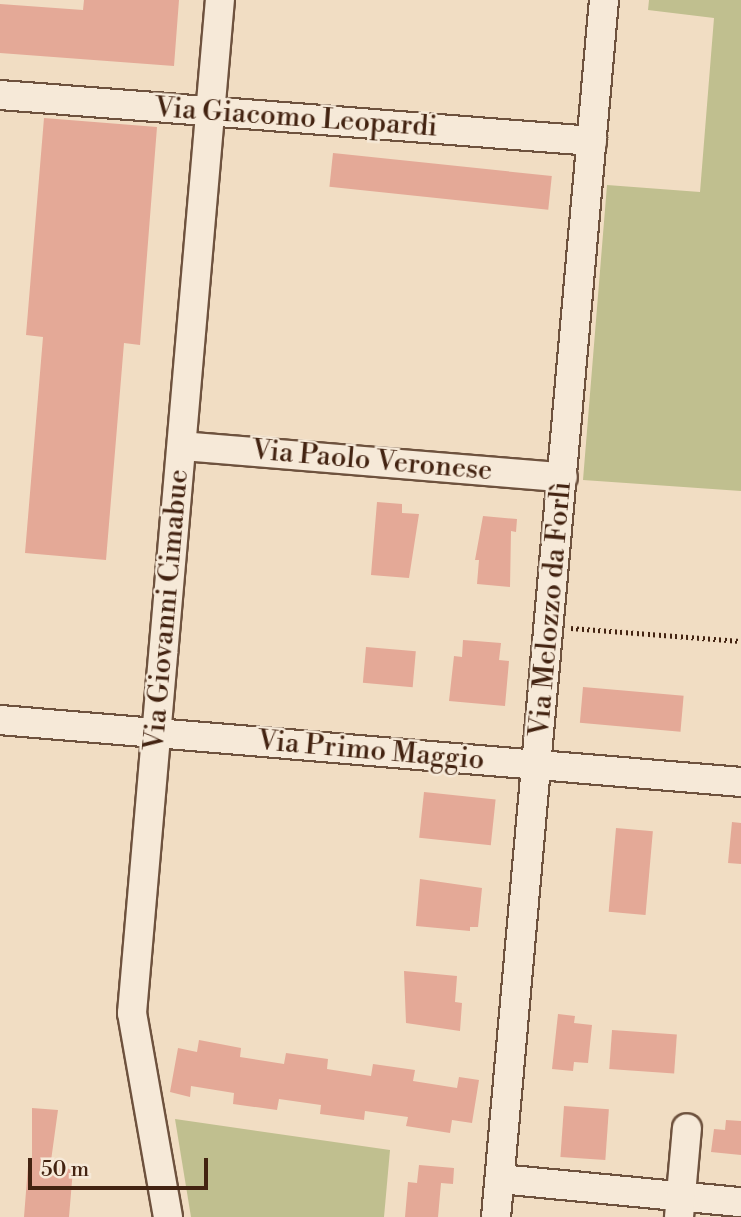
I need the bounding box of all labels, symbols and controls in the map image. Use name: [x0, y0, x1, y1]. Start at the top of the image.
street label: Via Giacomo Leopardi: [154, 91, 438, 145]
street label: Via Paolo Veronese: [250, 434, 494, 488]
street label: Via Giovanni Cimabue: [138, 468, 196, 752]
street label: Via Melozzo da Forlì: [523, 480, 579, 738]
street label: Via Primo Maggio: [256, 724, 486, 778]
scale bar: [32, 1144, 212, 1188]
text: 50 m: [41, 1157, 89, 1183]

